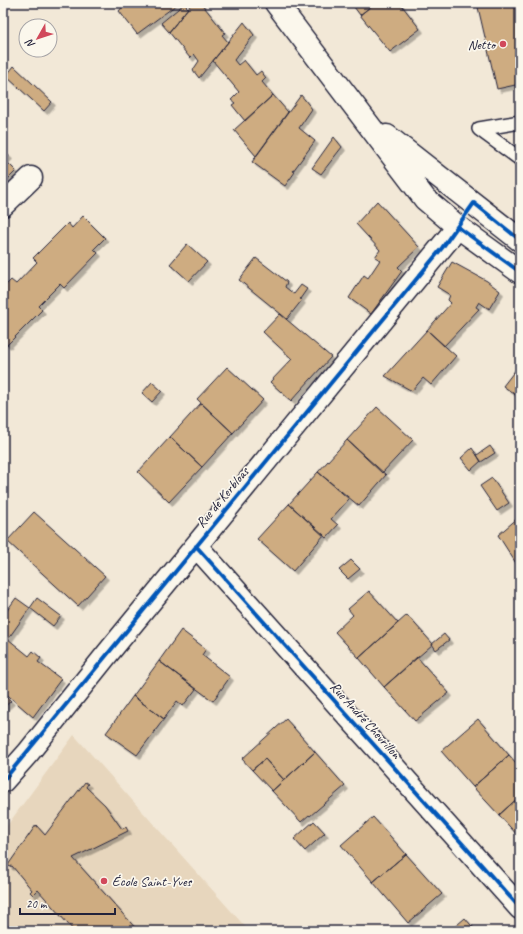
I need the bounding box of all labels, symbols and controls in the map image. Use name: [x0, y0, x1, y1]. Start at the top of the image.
north arrow: [18, 18, 58, 58]
text: N: [21, 36, 38, 51]
place label: Netto: [468, 36, 497, 53]
marker: Netto: [498, 39, 508, 49]
street label: Rue de Kerbloas: [192, 463, 253, 531]
street label: Rue André Chevrillon: [327, 678, 405, 763]
place label: École Saint-Yves: [112, 873, 193, 890]
marker: École Saint-Yves: [99, 876, 109, 886]
scale bar: [20, 890, 115, 916]
text: 20 m: [26, 896, 48, 912]

